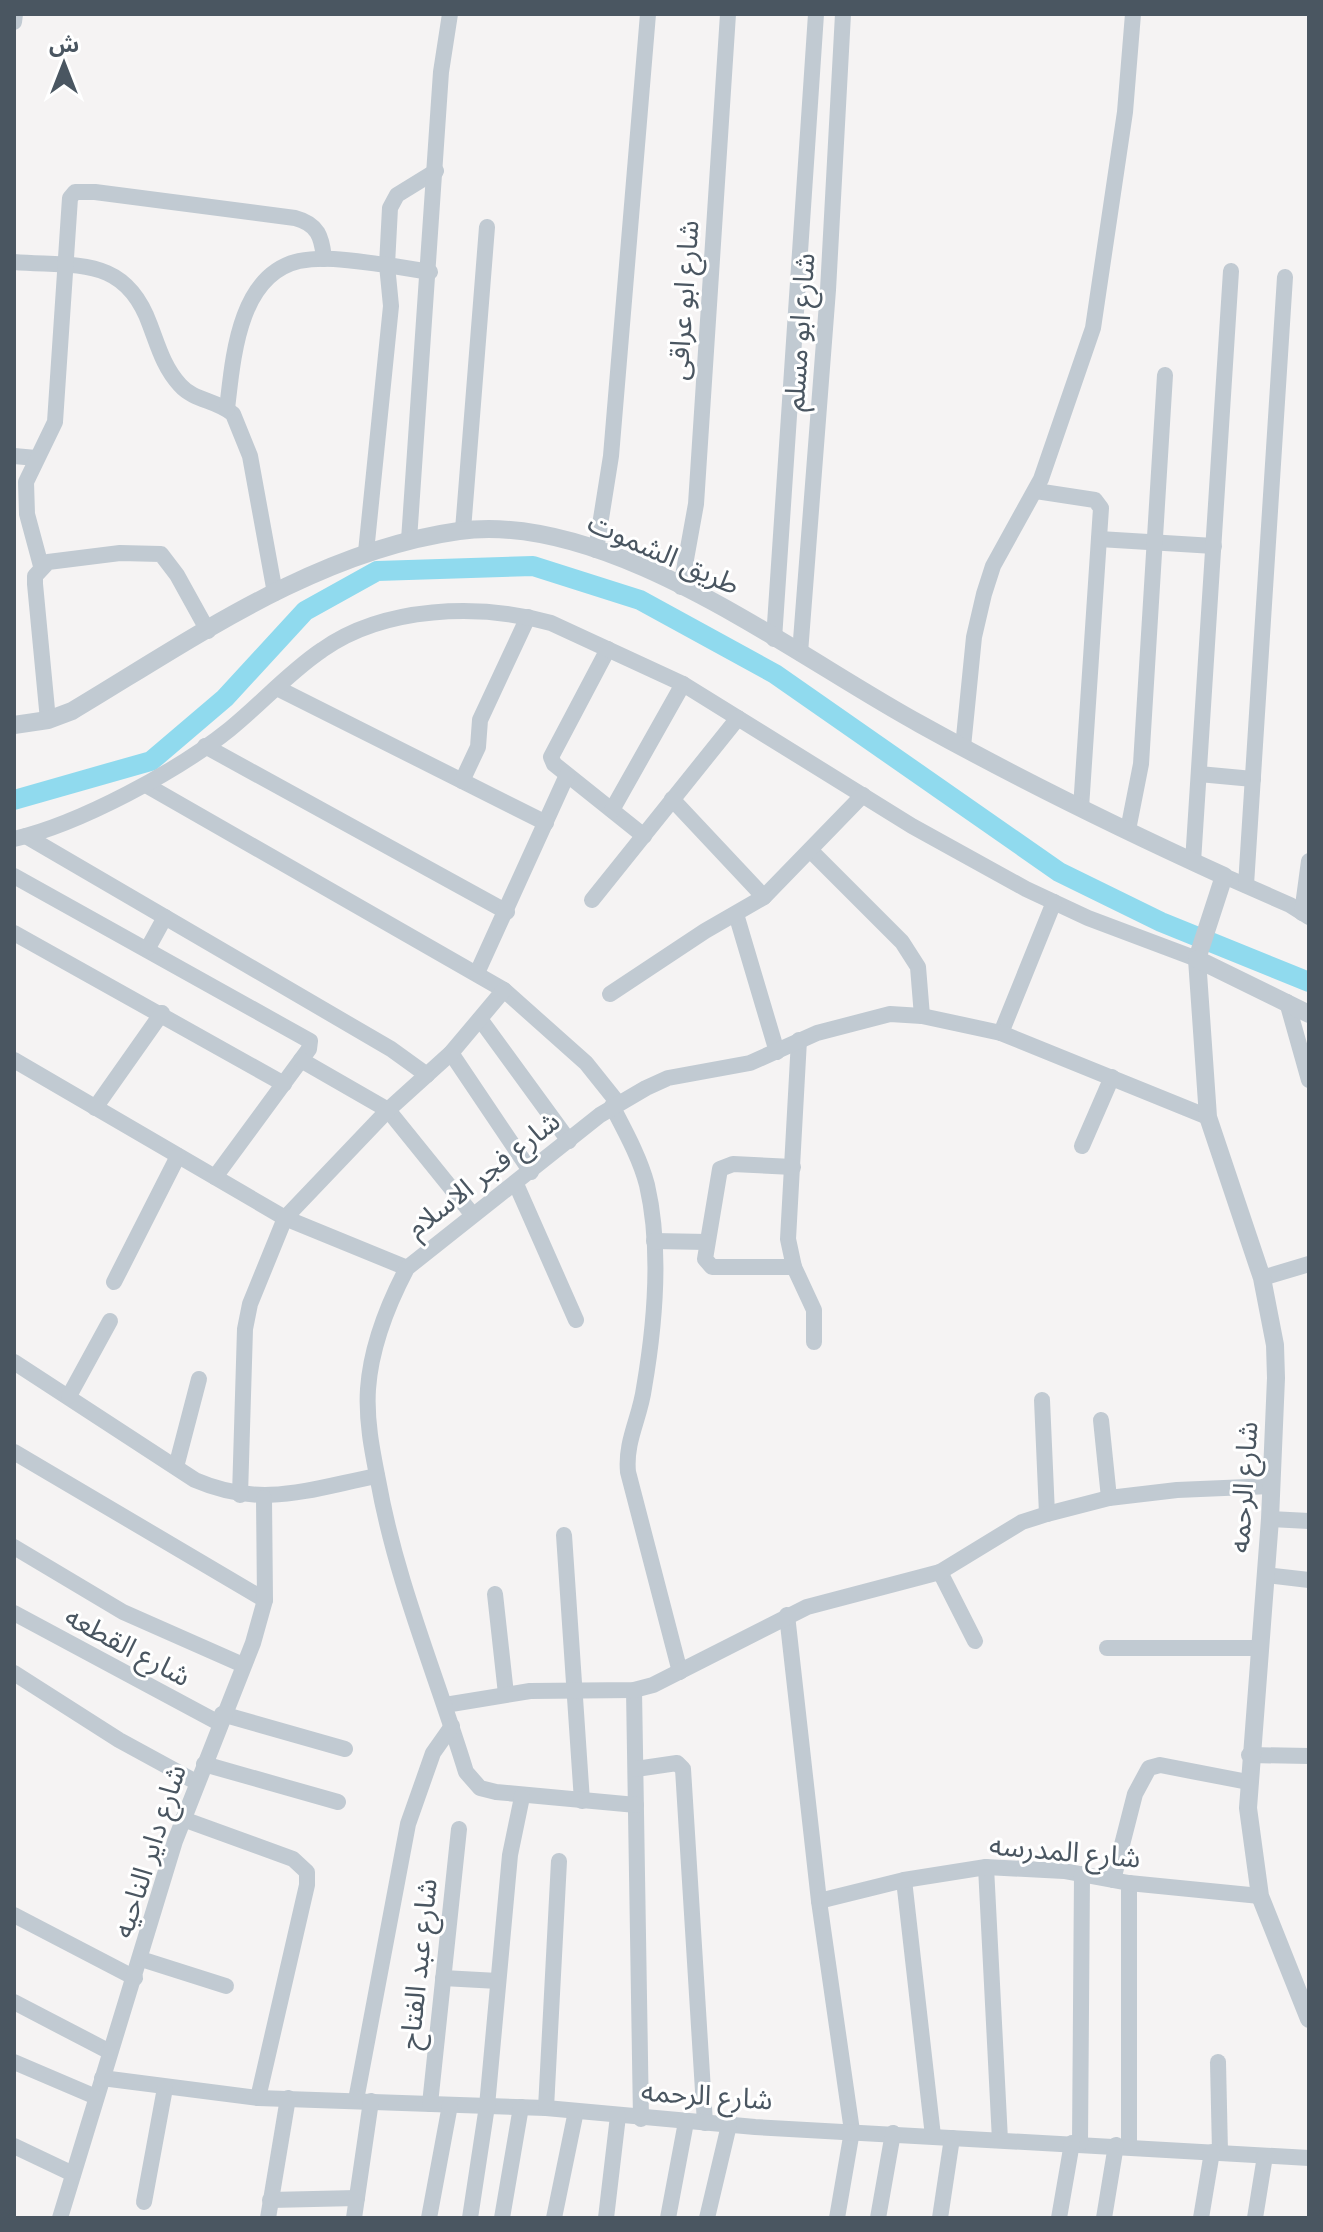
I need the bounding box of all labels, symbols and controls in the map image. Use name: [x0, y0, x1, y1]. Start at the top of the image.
north arrow: [24, 24, 104, 104]
text: ش: [49, 30, 79, 57]
street label: شارع ابو عراقى: [660, 219, 710, 381]
street label: شارع ابو مسلم: [777, 252, 826, 413]
street label: طريق الشموت: [583, 504, 745, 602]
street label: شارع فجر الاسلام: [400, 1104, 569, 1248]
street label: شارع الرحمه: [1221, 1420, 1269, 1554]
street label: شارع القطعه: [57, 1599, 197, 1697]
street label: شارع داير الناحيه: [105, 1760, 197, 1943]
street label: شارع المدرسه: [988, 1827, 1142, 1879]
street label: شارع عبد الفتاح: [392, 1877, 448, 2051]
street label: شارع الرحمه: [640, 2073, 774, 2121]

